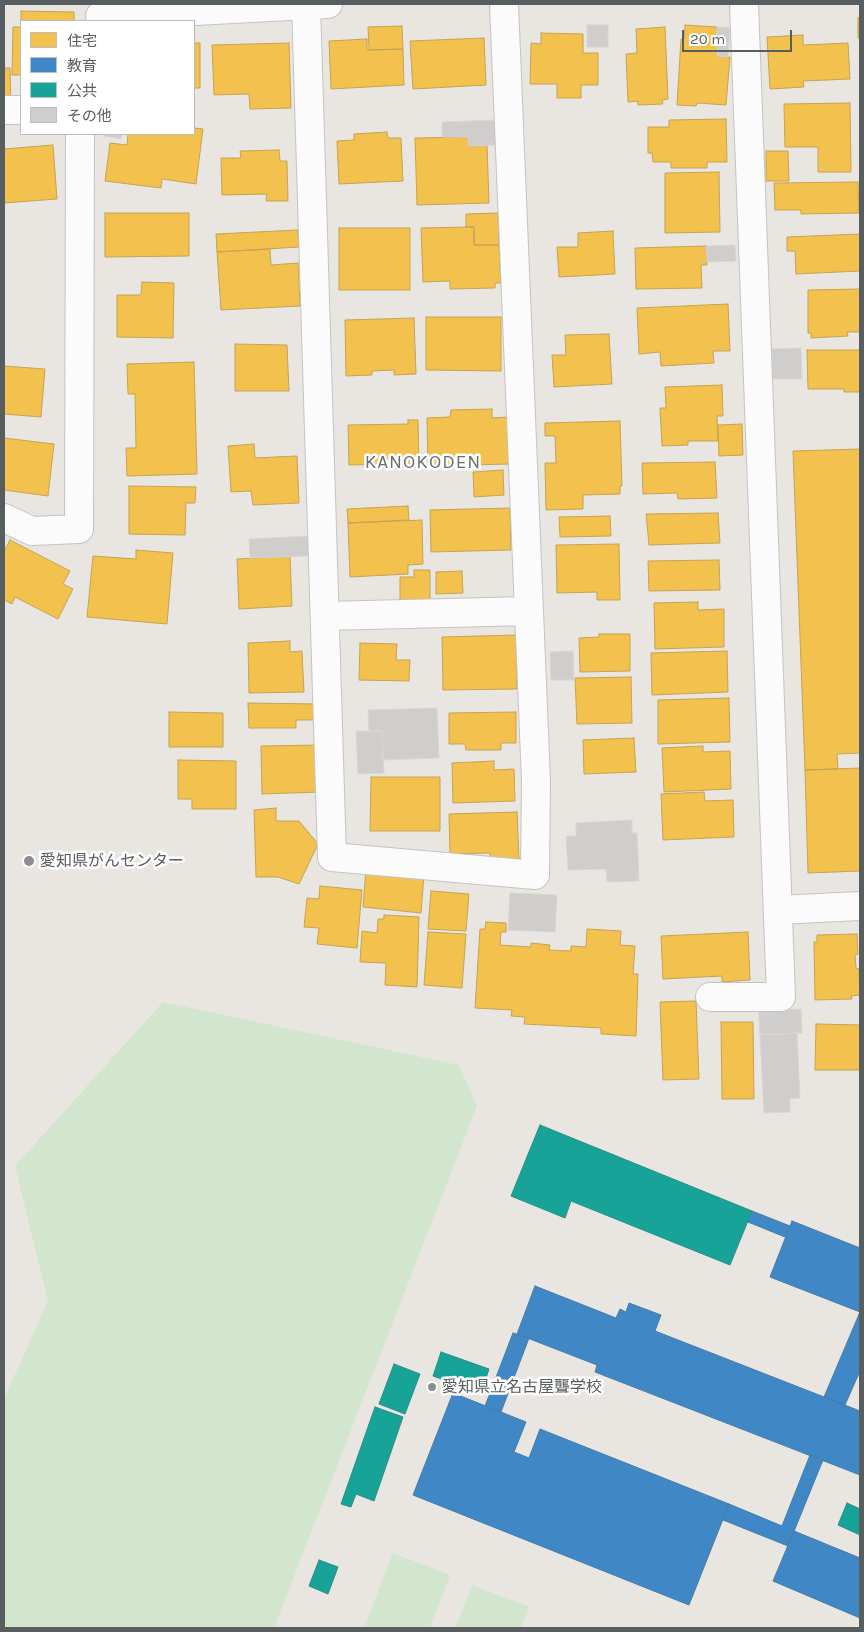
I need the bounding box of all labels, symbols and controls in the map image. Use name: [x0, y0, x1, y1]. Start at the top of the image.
legend: [20, 20, 195, 135]
scale bar: [684, 20, 794, 52]
text: 20 m: [690, 30, 725, 48]
text: 住宅: [67, 32, 97, 50]
text: 教育: [67, 57, 97, 75]
text: 公共: [67, 82, 97, 100]
text: その他: [67, 107, 112, 125]
district label: KANOKODEN: [364, 452, 482, 474]
place label: 愛知県がんセンター: [40, 851, 184, 871]
marker: 愛知県がんセンター: [22, 854, 36, 868]
place label: 愛知県立名古屋聾学校: [442, 1377, 602, 1397]
marker: 愛知県立名古屋聾学校: [426, 1381, 438, 1393]

